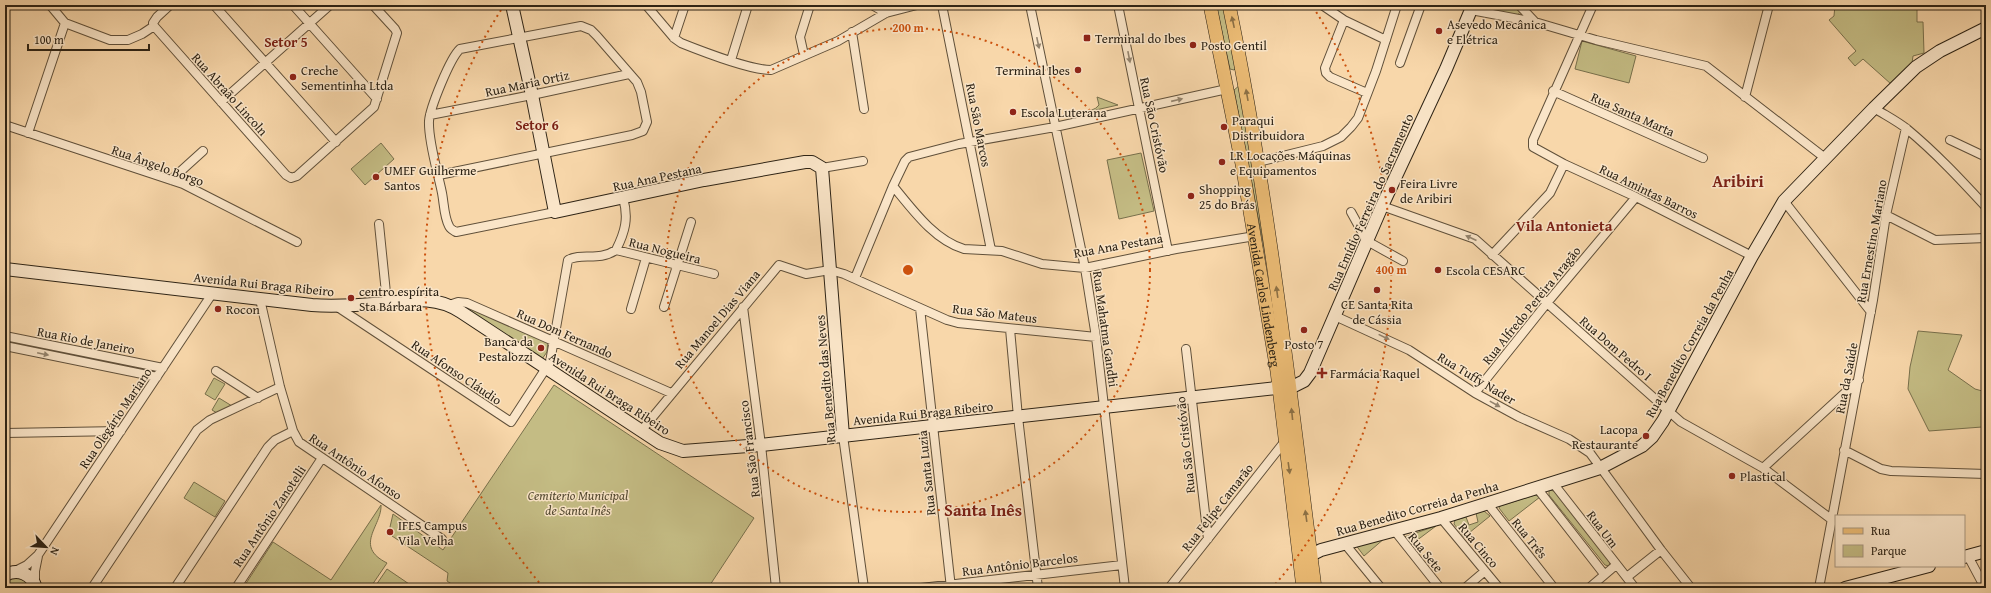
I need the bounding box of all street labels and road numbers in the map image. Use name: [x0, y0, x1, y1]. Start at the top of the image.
street label: Rua Abraão Lincoln: [187, 49, 273, 141]
street label: Rua Maria Ortiz: [483, 65, 571, 102]
street label: Rua São Cristóvão: [1135, 76, 1174, 175]
street label: Rua São Marcos: [961, 82, 996, 169]
street label: Rua Santa Marta: [1588, 88, 1678, 142]
street label: Rua Emídio Ferreira do Sacramento: [1323, 110, 1418, 294]
street label: Rua Ângelo Borgo: [109, 140, 207, 191]
street label: Rua Ana Pestana: [611, 159, 704, 196]
street label: Rua Amintas Barros: [1596, 159, 1701, 224]
street label: Rua Ernestino Mariano: [1851, 178, 1892, 304]
street label: Avenida Carlos Lindenberg: [1242, 222, 1285, 369]
street label: Rua Ana Pestana: [1072, 228, 1165, 263]
street label: Rua Nogueira: [627, 232, 704, 269]
street label: Rua Alfredo Pereira Aragão: [1478, 242, 1585, 369]
street label: Rua Manoel Dias Viana: [670, 265, 765, 373]
street label: Rua Benedito Correia da Penha: [1640, 265, 1739, 421]
street label: Avenida Rui Braga Ribeiro: [193, 268, 335, 301]
street label: Rua Mahatma Gandhi: [1088, 270, 1123, 389]
street label: Rua São Mateus: [951, 299, 1038, 328]
street label: Rua Dom Fernando: [514, 304, 616, 363]
street label: Rua Dom Pedro I: [1575, 312, 1656, 385]
street label: Rua Benedito das Neves: [810, 314, 841, 444]
street label: Rua Rio de Janeiro: [35, 322, 137, 359]
street label: Rua Afonso Cláudio: [408, 335, 506, 410]
street label: Rua da Saúde: [1830, 341, 1863, 415]
street label: Avenida Rui Braga Ribeiro: [545, 347, 674, 440]
street label: Rua Tuffy Nader: [1434, 347, 1520, 410]
street label: Rua Olegário Mariano: [74, 364, 157, 473]
street label: Rua São Cristóvão: [1171, 395, 1200, 494]
street label: Avenida Rui Braga Ribeiro: [852, 397, 995, 430]
street label: Rua São Francisco: [734, 399, 765, 498]
street label: Rua Antônio Afonso: [306, 428, 406, 505]
street label: Rua Santa Luzia: [912, 428, 940, 517]
street label: Rua Felipe Camarão: [1177, 459, 1258, 555]
street label: Rua Antônio Zanotelli: [228, 461, 311, 571]
street label: Rua Benedito Correia da Penha: [1334, 476, 1501, 541]
street label: Rua Um: [1582, 507, 1623, 552]
street label: Rua Três: [1507, 514, 1552, 563]
street label: Rua Cinco: [1454, 519, 1503, 572]
street label: Rua Sete: [1404, 528, 1448, 576]
street label: Rua Antônio Barcelos: [961, 548, 1079, 581]

